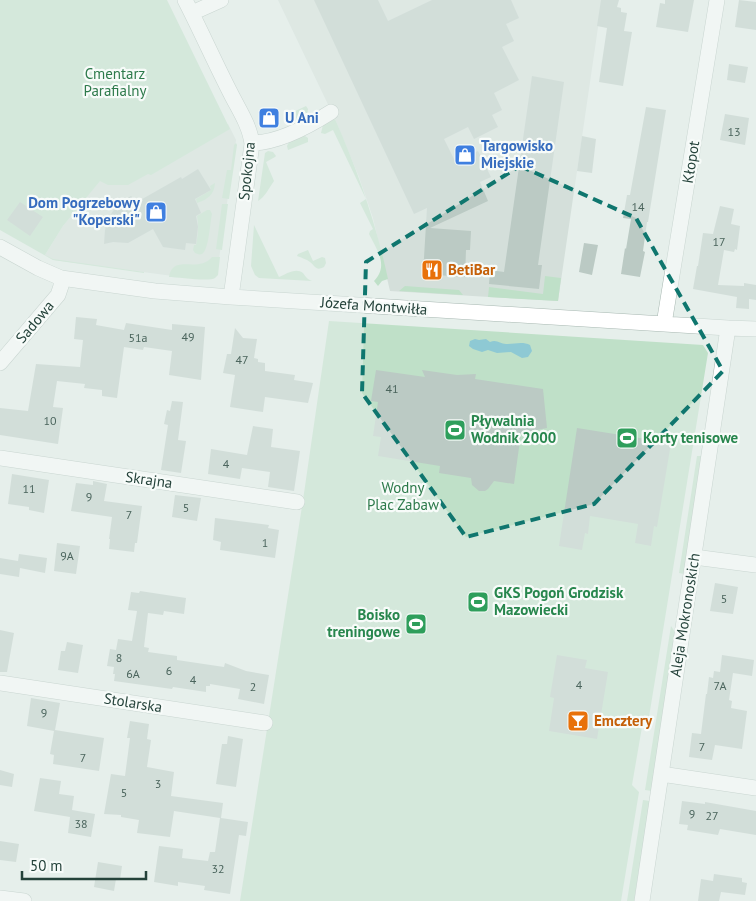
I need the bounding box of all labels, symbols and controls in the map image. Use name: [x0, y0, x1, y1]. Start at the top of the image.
park label: Cmentarz Parafialny: [84, 64, 146, 100]
shop icon: U Ani: [257, 106, 281, 130]
place label: U Ani: [285, 108, 319, 127]
house number: 13: [727, 124, 741, 139]
place label: Targowisko Miejskie: [481, 136, 553, 172]
street label: Kłopot: [678, 139, 703, 185]
street label: Spokojna: [234, 141, 259, 201]
shop icon: Targowisko Miejskie: [453, 143, 477, 167]
place label: Dom Pogrzebowy "Koperski": [28, 193, 141, 229]
house number: 14: [631, 199, 645, 214]
shop icon: Dom Pogrzebowy "Koperski": [144, 200, 168, 224]
house number: 17: [712, 234, 726, 249]
restaurant icon: BetiBar: [420, 258, 444, 282]
place label: BetiBar: [448, 260, 496, 279]
street label: Józefa Montwiłła: [319, 292, 428, 319]
street label: Sadowa: [11, 296, 58, 347]
house number: 49: [181, 329, 195, 344]
house number: 51a: [128, 330, 148, 345]
house number: 47: [235, 352, 249, 367]
house number: 41: [385, 381, 399, 396]
place label: Pływalnia Wodnik 2000: [471, 411, 556, 447]
house number: 10: [43, 413, 57, 428]
sports icon: Pływalnia Wodnik 2000: [443, 418, 467, 442]
sports icon: Korty tenisowe: [615, 426, 639, 450]
place label: Korty tenisowe: [643, 428, 739, 447]
house number: 4: [223, 456, 230, 471]
street label: Skrajna: [124, 467, 174, 492]
park label: Wodny Plac Zabaw: [367, 478, 439, 514]
house number: 11: [22, 481, 36, 496]
house number: 9: [86, 489, 92, 504]
house number: 5: [183, 500, 189, 515]
house number: 7: [126, 507, 132, 522]
house number: 1: [262, 535, 268, 550]
house number: 9A: [60, 548, 74, 563]
street label: Aleja Mokronoskich: [665, 552, 704, 678]
place label: GKS Pogoń Grodzisk Mazowiecki: [494, 583, 624, 619]
sports icon: GKS Pogoń Grodzisk Mazowiecki: [466, 590, 490, 614]
house number: 5: [721, 591, 727, 606]
place label: Boisko treningowe: [327, 605, 400, 641]
sports icon: Boisko treningowe: [404, 612, 428, 636]
house number: 8: [116, 650, 122, 665]
house number: 6: [166, 663, 172, 678]
house number: 6A: [126, 666, 140, 681]
house number: 4: [190, 672, 197, 687]
house number: 4: [576, 677, 583, 692]
house number: 7A: [714, 678, 726, 693]
house number: 2: [250, 679, 256, 694]
street label: Stolarska: [103, 689, 164, 716]
house number: 9: [41, 705, 47, 720]
bar icon: Emcztery: [566, 709, 590, 733]
place label: Emcztery: [594, 711, 653, 730]
house number: 7: [699, 739, 705, 754]
house number: 7: [80, 750, 86, 765]
house number: 3: [155, 776, 161, 791]
house number: 5: [121, 785, 127, 800]
house number: 9: [689, 806, 695, 821]
house number: 27: [705, 808, 719, 823]
house number: 38: [74, 816, 88, 831]
scale bar: [22, 848, 146, 880]
text: 50 m: [30, 856, 63, 875]
house number: 32: [211, 861, 225, 876]

